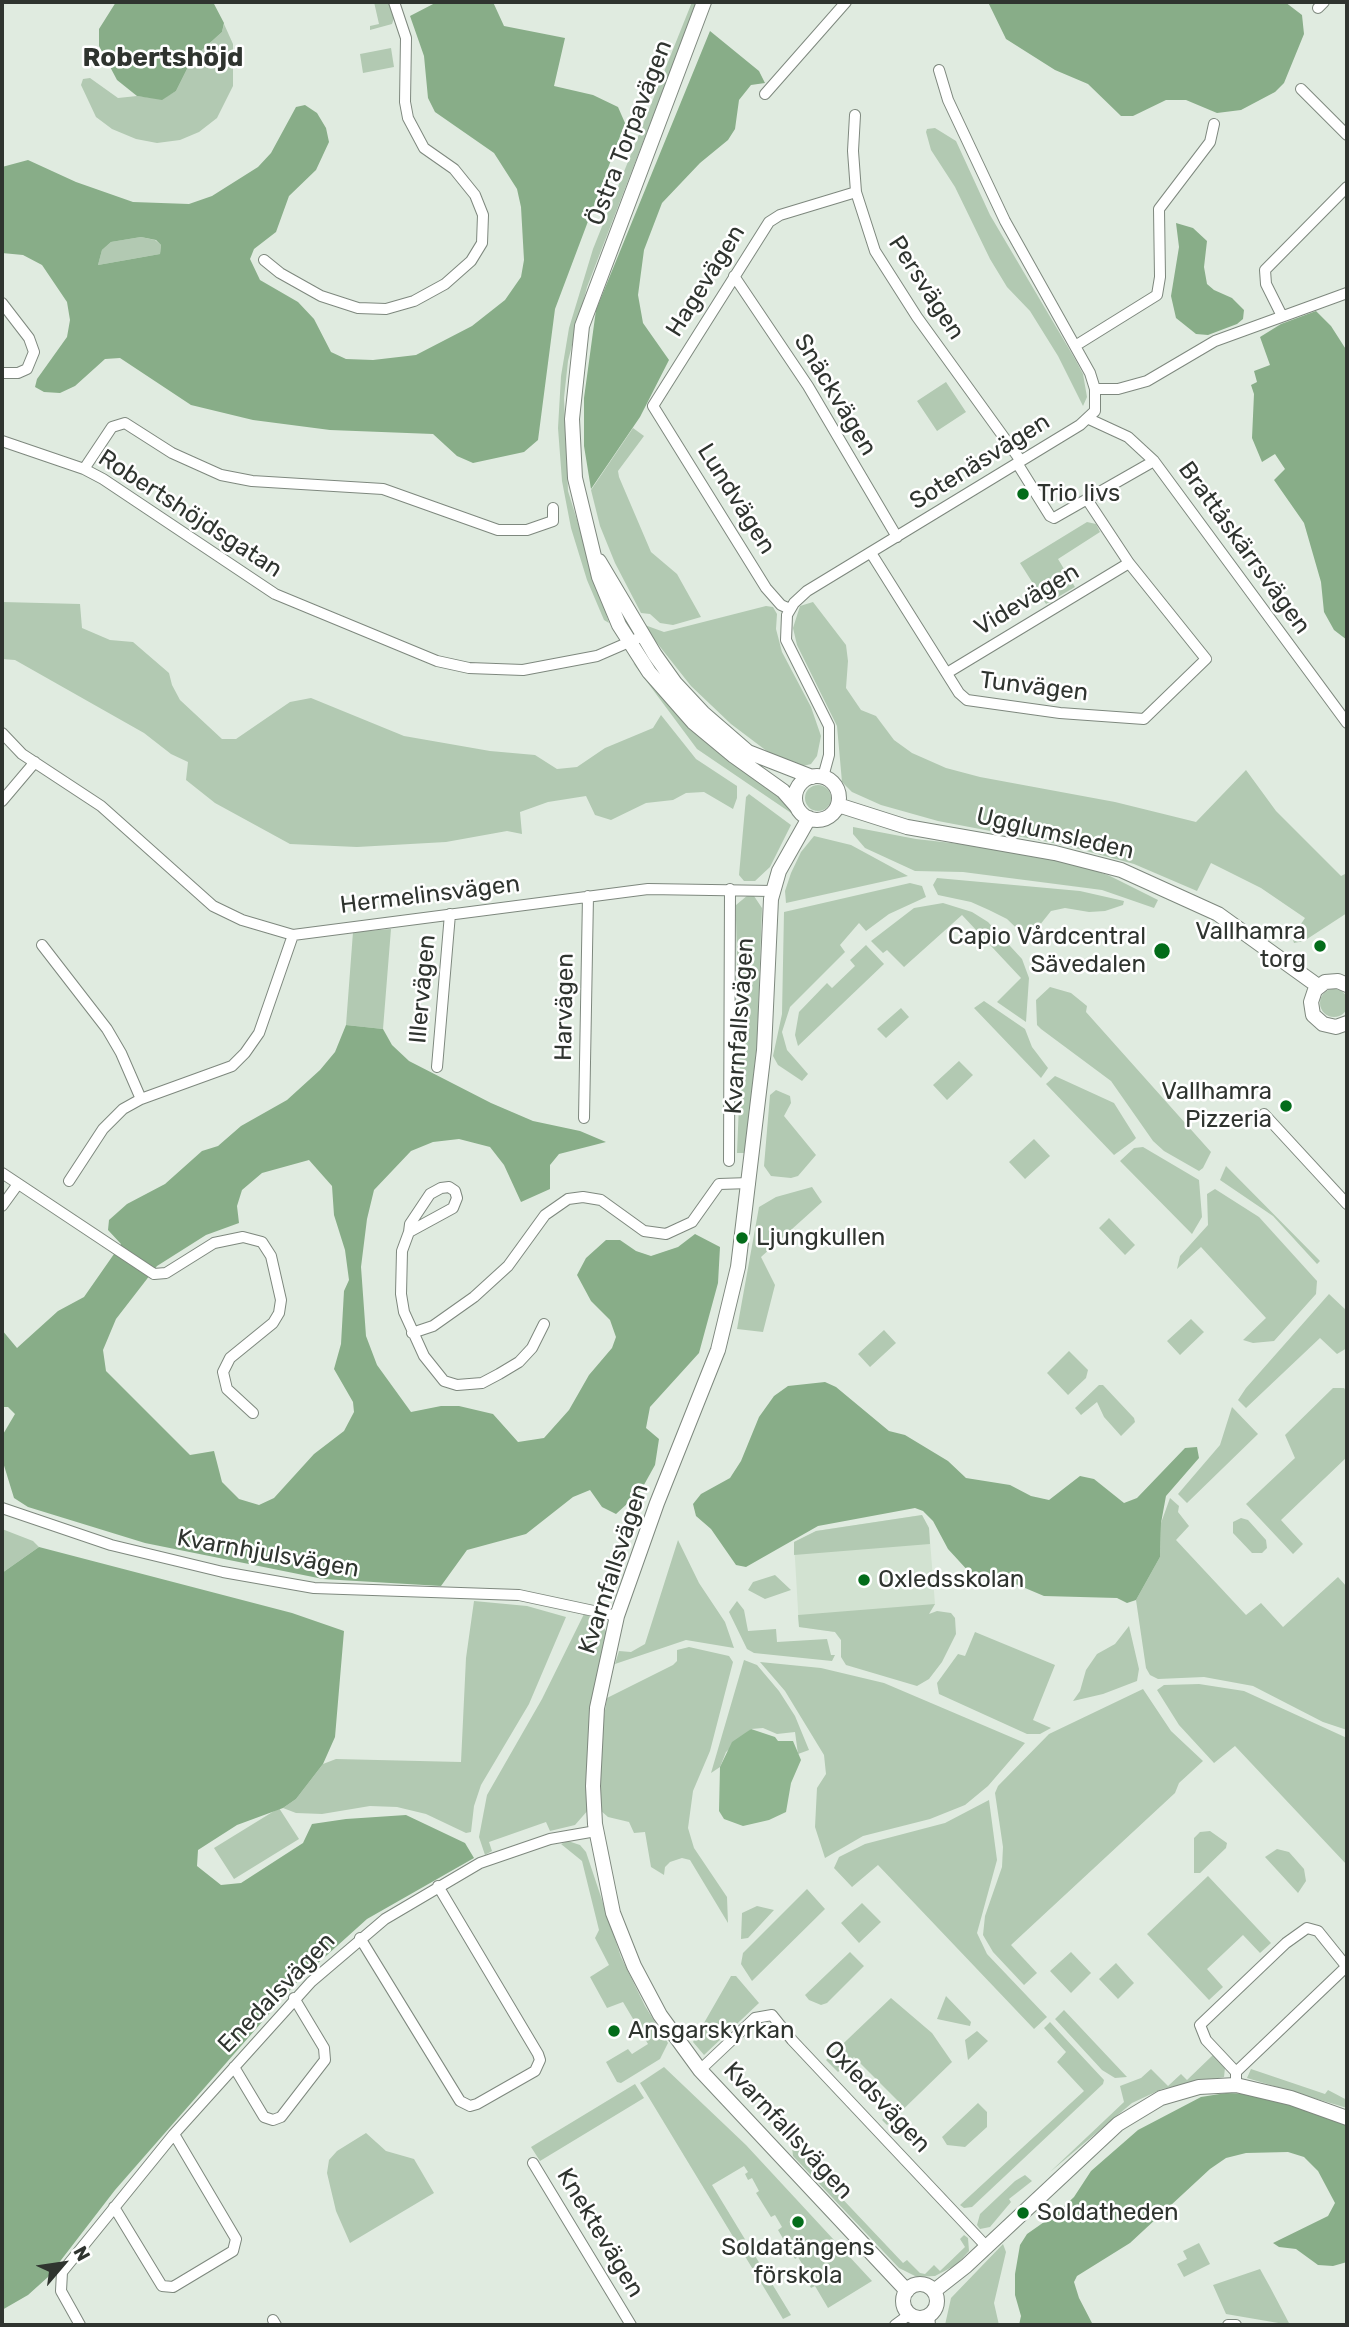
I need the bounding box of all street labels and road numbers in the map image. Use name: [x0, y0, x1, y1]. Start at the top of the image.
street label: Östra Torpavägen: [581, 36, 679, 230]
street label: Hagevägen: [660, 220, 752, 342]
street label: Persvägen: [882, 231, 970, 345]
street label: Snäckvägen: [787, 329, 883, 461]
street label: Sotenäsvägen: [905, 408, 1055, 516]
street label: Lundvägen: [691, 438, 781, 560]
street label: Robertshöjdsgatan: [93, 444, 287, 584]
street label: Brattåskärrsvägen: [1172, 456, 1316, 640]
street label: Videvägen: [969, 557, 1085, 643]
street label: Tunvägen: [978, 666, 1090, 708]
street label: Ugglumsleden: [973, 802, 1137, 866]
street label: Hermelinsvägen: [338, 870, 522, 920]
street label: Illervägen: [404, 933, 442, 1045]
street label: Kvarnfallsvägen: [719, 937, 761, 1115]
street label: Harvägen: [550, 953, 580, 1061]
street label: Kvarnfallsvägen: [573, 1480, 655, 1658]
street label: Kvarnhjulsvägen: [175, 1524, 361, 1584]
street label: Enedalsvägen: [212, 1927, 342, 2059]
street label: Oxledsvägen: [818, 2035, 936, 2159]
street label: Kvarnfallsvägen: [717, 2056, 859, 2206]
street label: Knektevägen: [550, 2163, 650, 2303]

